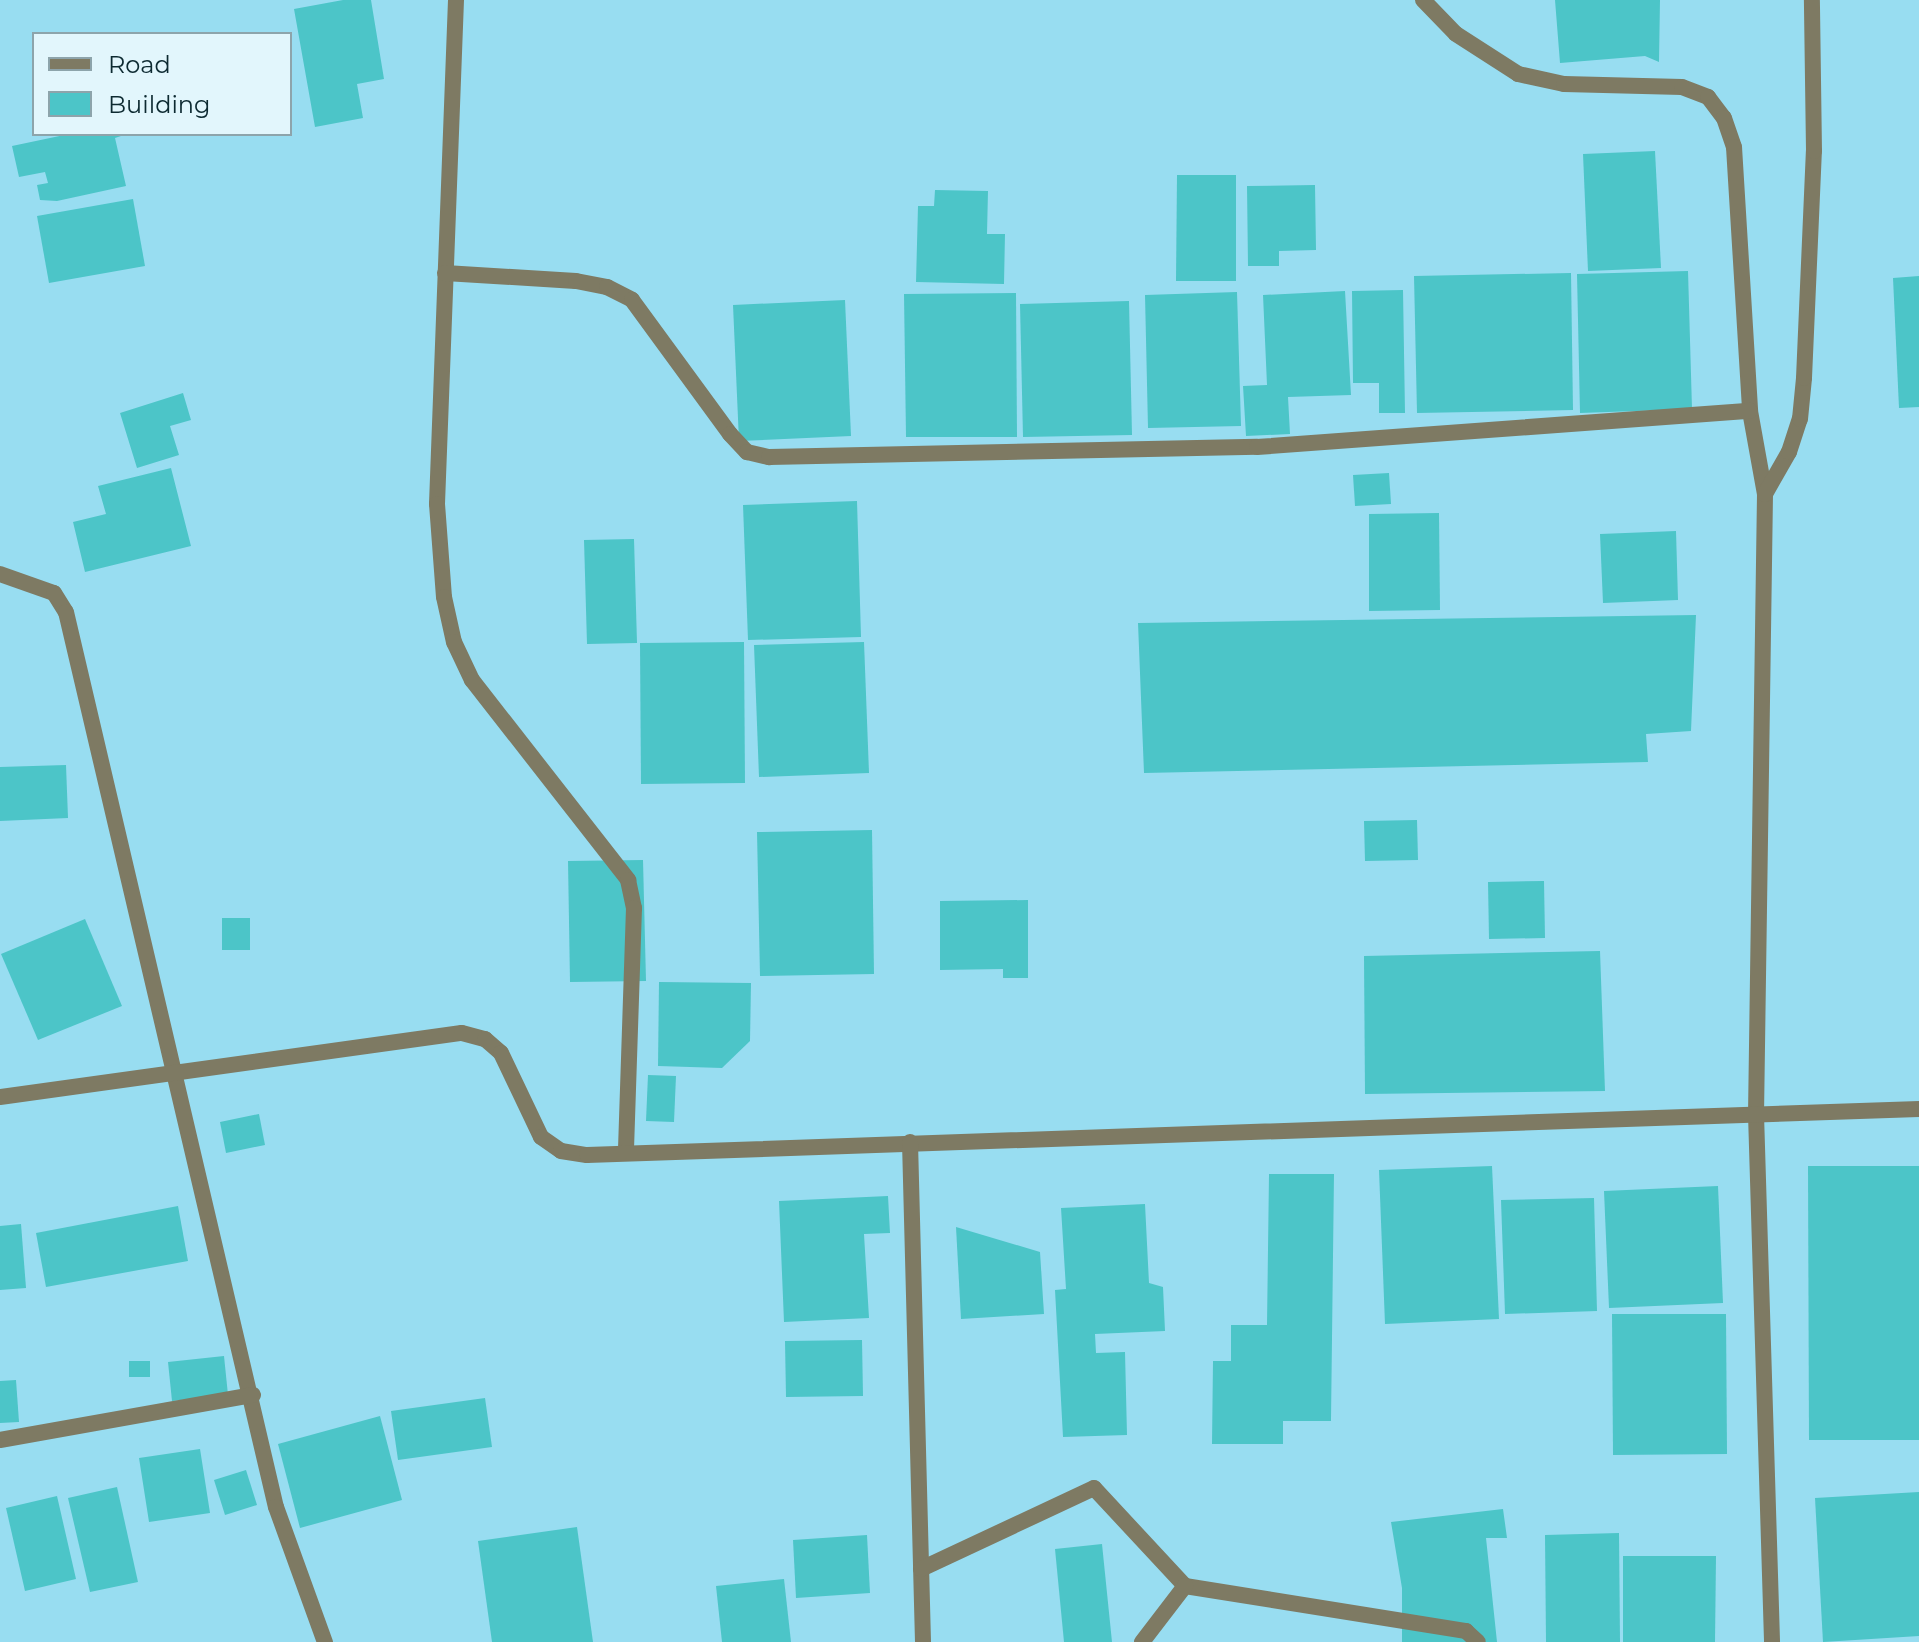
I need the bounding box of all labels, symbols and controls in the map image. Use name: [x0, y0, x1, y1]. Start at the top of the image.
legend: [32, 32, 292, 136]
text: Road: [108, 50, 171, 79]
text: Building: [108, 90, 211, 119]

